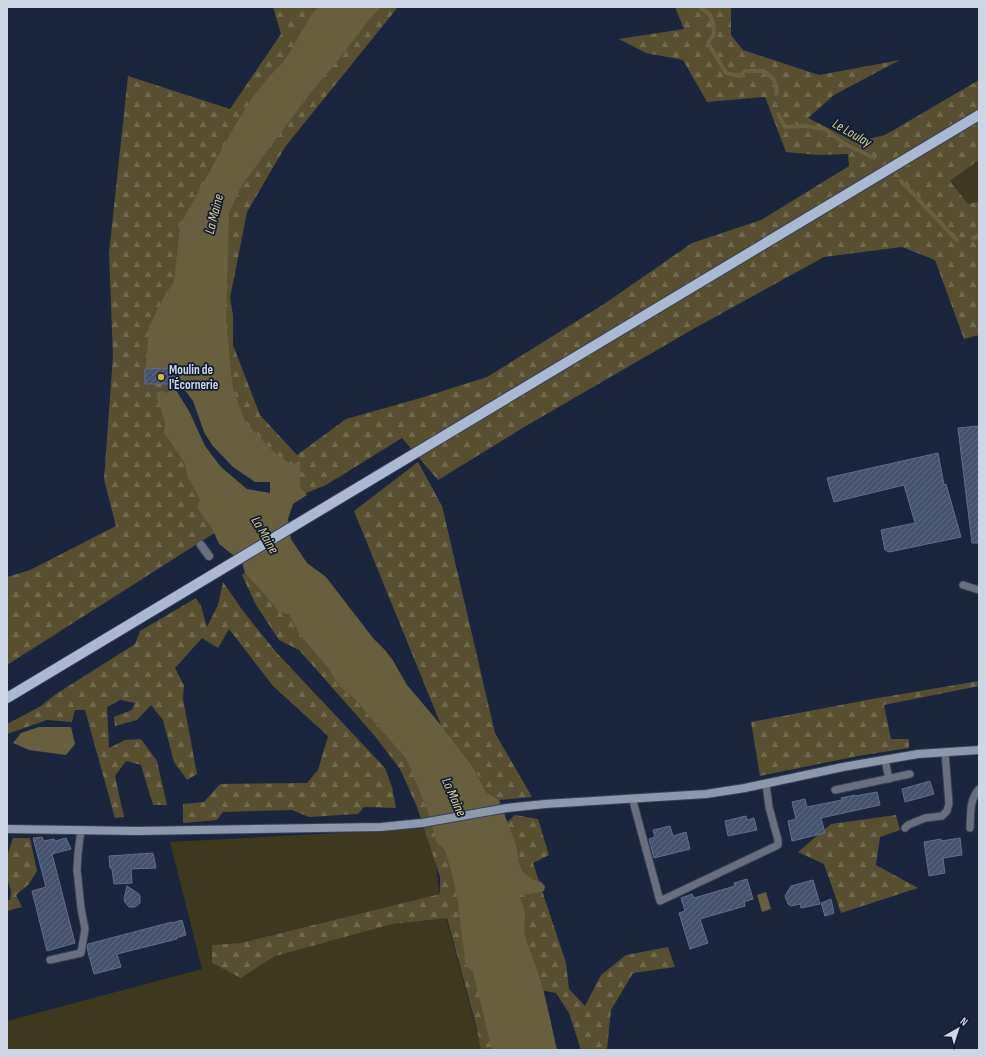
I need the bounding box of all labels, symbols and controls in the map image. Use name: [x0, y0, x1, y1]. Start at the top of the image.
water label: Le Loulay: [829, 115, 875, 151]
water label: La Maine: [201, 192, 227, 236]
place label: Moulin de l'Écornerie: [169, 362, 219, 393]
marker: Moulin de l'Écornerie: [156, 372, 166, 382]
water label: La Maine: [248, 513, 283, 557]
water label: La Maine: [438, 775, 470, 819]
north arrow: [938, 1009, 978, 1049]
text: N: [958, 1015, 970, 1029]

